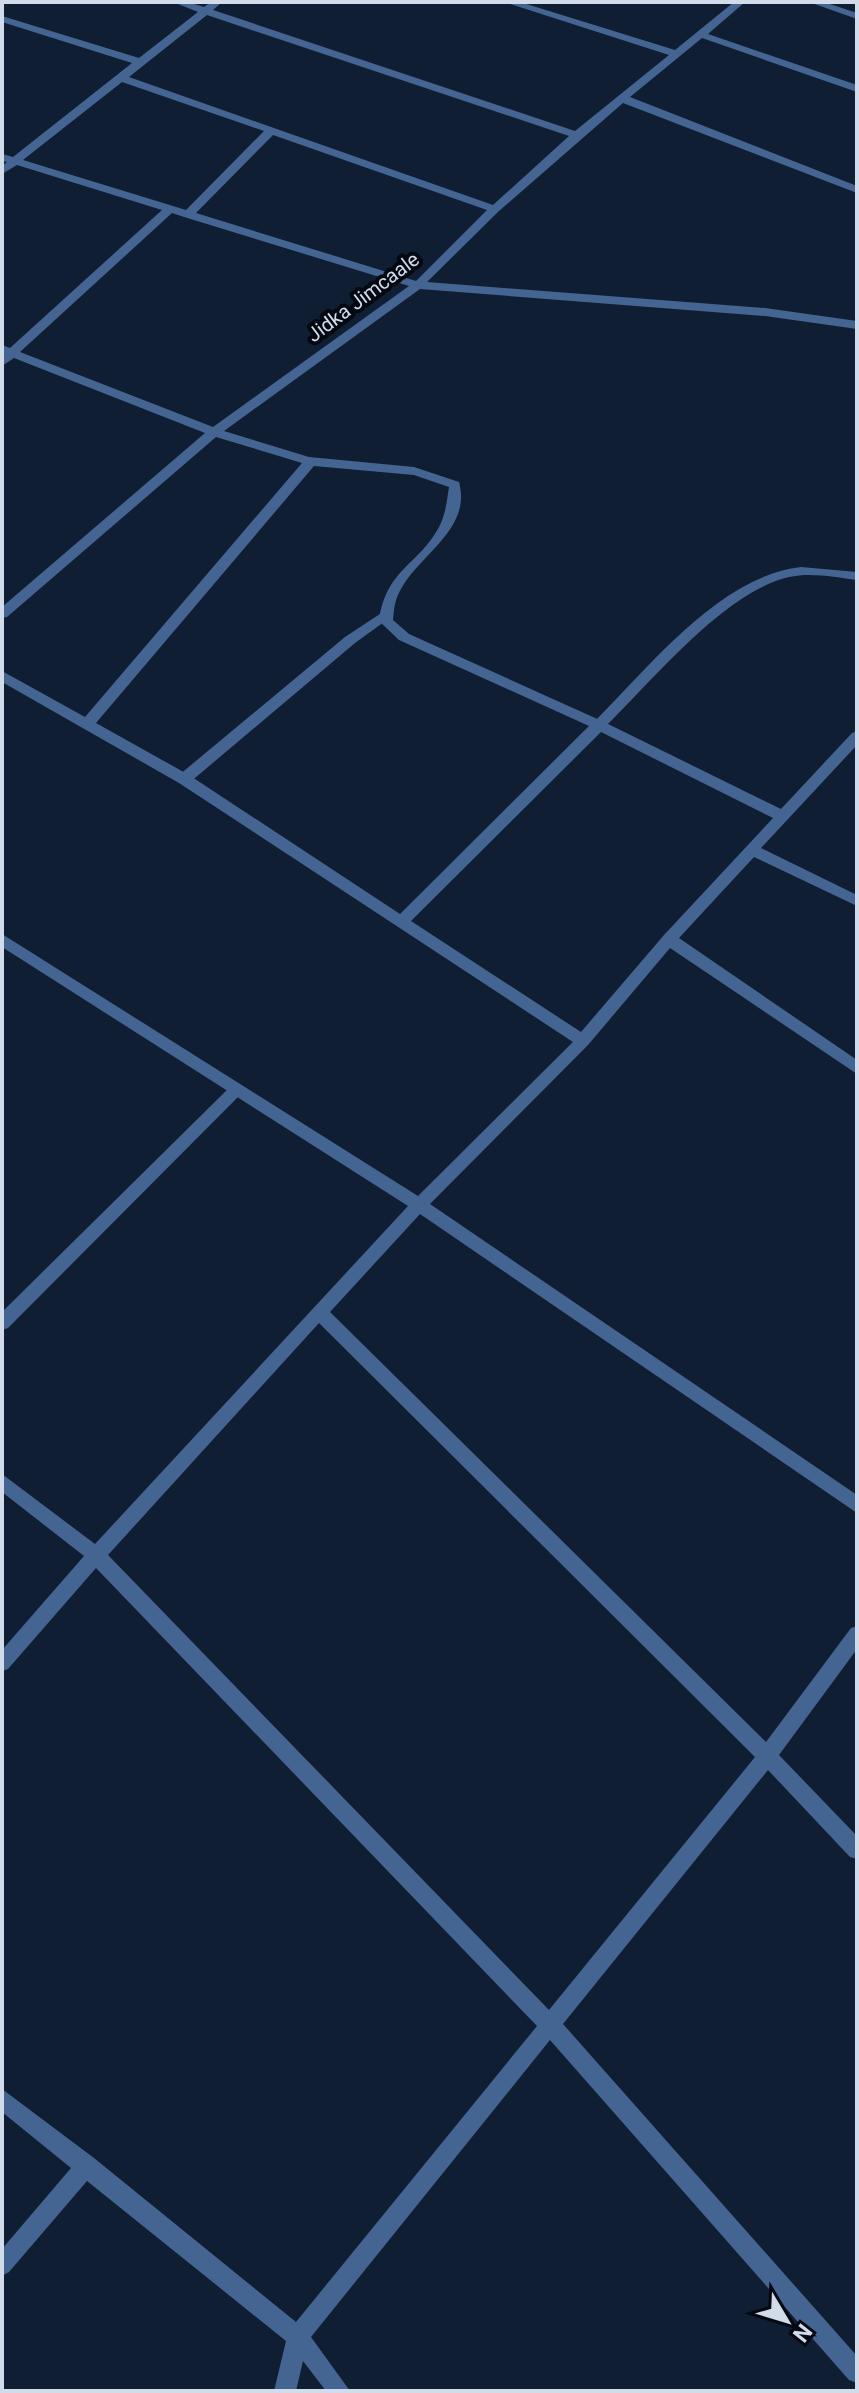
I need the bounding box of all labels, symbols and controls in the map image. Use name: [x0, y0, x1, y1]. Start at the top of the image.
street label: Jidka Jimcaale: [302, 247, 424, 347]
north arrow: [747, 2281, 827, 2361]
text: N: [788, 2319, 817, 2347]

